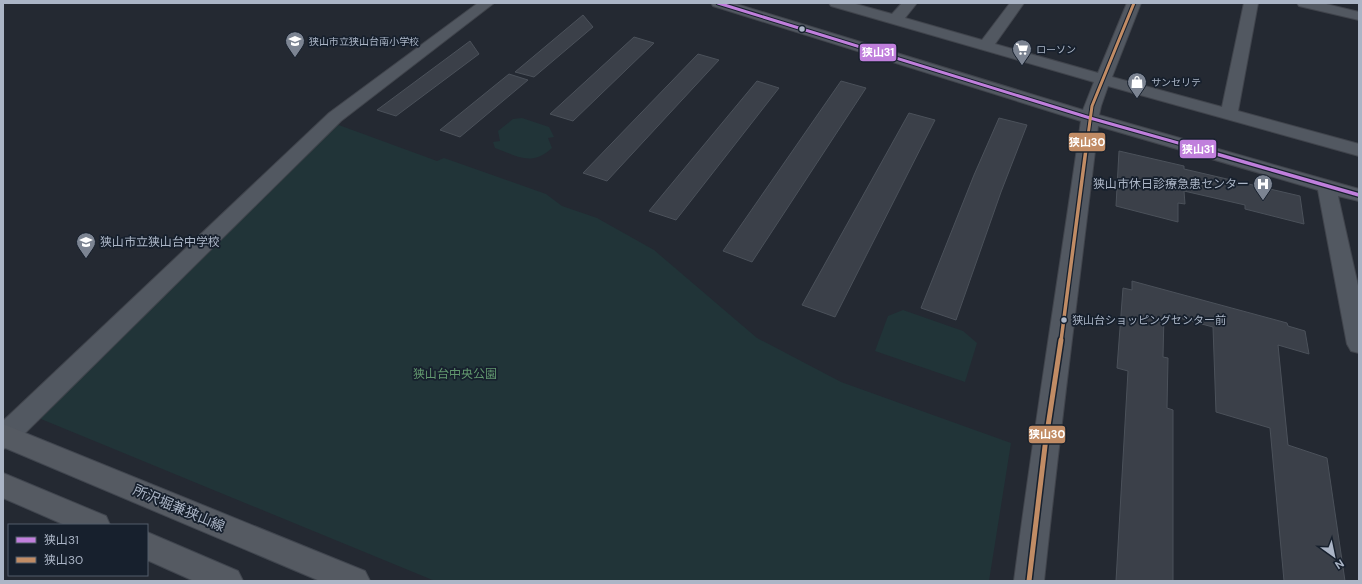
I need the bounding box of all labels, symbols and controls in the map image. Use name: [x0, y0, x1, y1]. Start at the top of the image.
unlabelled marker: [797, 24, 807, 34]
school or university icon: 狭山市立狭山台南小学校: [284, 30, 306, 58]
place label: 狭山市立狭山台南小学校: [309, 35, 419, 48]
supermarket icon: ローソン: [1011, 38, 1033, 66]
line badge: 狭山31: [859, 43, 897, 62]
place label: ローソン: [1036, 43, 1076, 56]
text: 狭山31: [862, 45, 894, 59]
shop icon: サンセリテ: [1126, 71, 1148, 99]
place label: サンセリテ: [1151, 76, 1201, 89]
line badge: 狭山30: [1068, 132, 1106, 152]
text: 狭山30: [1069, 135, 1105, 149]
line badge: 狭山31: [1179, 139, 1217, 159]
text: 狭山31: [1182, 142, 1214, 156]
hospital icon: 狭山市休日診療急患センター: [1252, 173, 1274, 201]
place label: 狭山市休日診療急患センター: [1093, 176, 1249, 192]
school or university icon: 狭山市立狭山台中学校: [75, 231, 97, 259]
place label: 狭山市立狭山台中学校: [100, 234, 220, 250]
place label: 狭山台ショッピングセンター前: [1072, 313, 1226, 327]
marker: 狭山台ショッピングセンター前: [1059, 315, 1069, 325]
park label: 狭山台中央公園: [413, 366, 497, 382]
line badge: 狭山30: [1028, 425, 1066, 444]
text: 狭山30: [1029, 427, 1065, 441]
street label: 所沢堀兼狭山線: [130, 481, 228, 535]
legend: [8, 524, 148, 576]
text: 狭山31: [44, 532, 79, 548]
north arrow: [1314, 536, 1354, 576]
text: 狭山30: [44, 552, 83, 568]
text: N: [1332, 556, 1347, 572]

